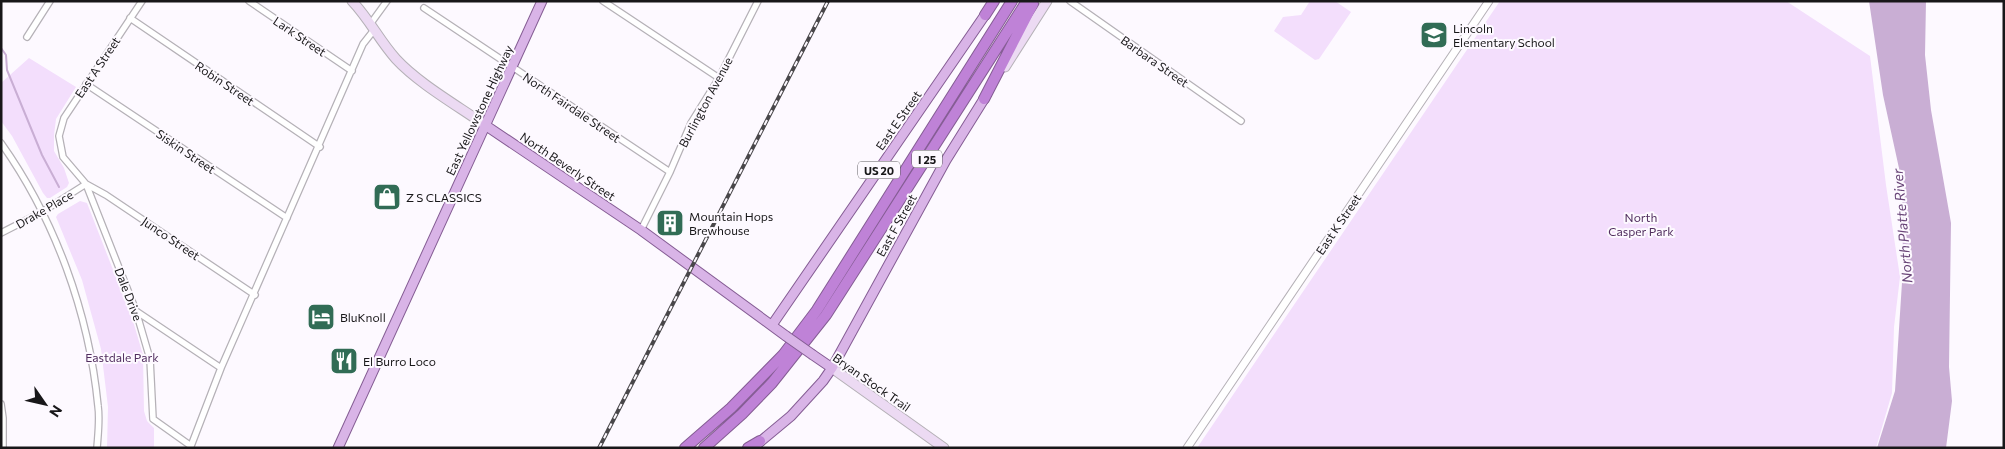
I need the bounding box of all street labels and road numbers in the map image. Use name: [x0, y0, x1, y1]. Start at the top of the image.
street label: Lark Street: [271, 13, 329, 59]
street label: Barbara Street: [1118, 33, 1192, 90]
street label: East A Street: [71, 34, 123, 100]
street label: East Yellowstone Highway: [443, 43, 515, 177]
street label: Burlington Avenue: [675, 55, 735, 149]
street label: Robin Street: [193, 58, 257, 108]
street label: North Fairdale Street: [521, 69, 623, 145]
street label: East E Street: [872, 88, 924, 152]
street label: Siskin Street: [154, 126, 218, 176]
street label: North Beverly Street: [518, 129, 618, 203]
road number: I 25: [912, 150, 942, 168]
road number: US 20: [858, 162, 900, 178]
street label: Drake Place: [13, 187, 75, 231]
street label: East F Street: [873, 191, 919, 259]
street label: East K Street: [1313, 191, 1364, 257]
street label: Junco Street: [139, 214, 203, 263]
street label: Dale Drive: [112, 265, 146, 323]
street label: Bryan Stock Trail: [831, 350, 913, 414]

